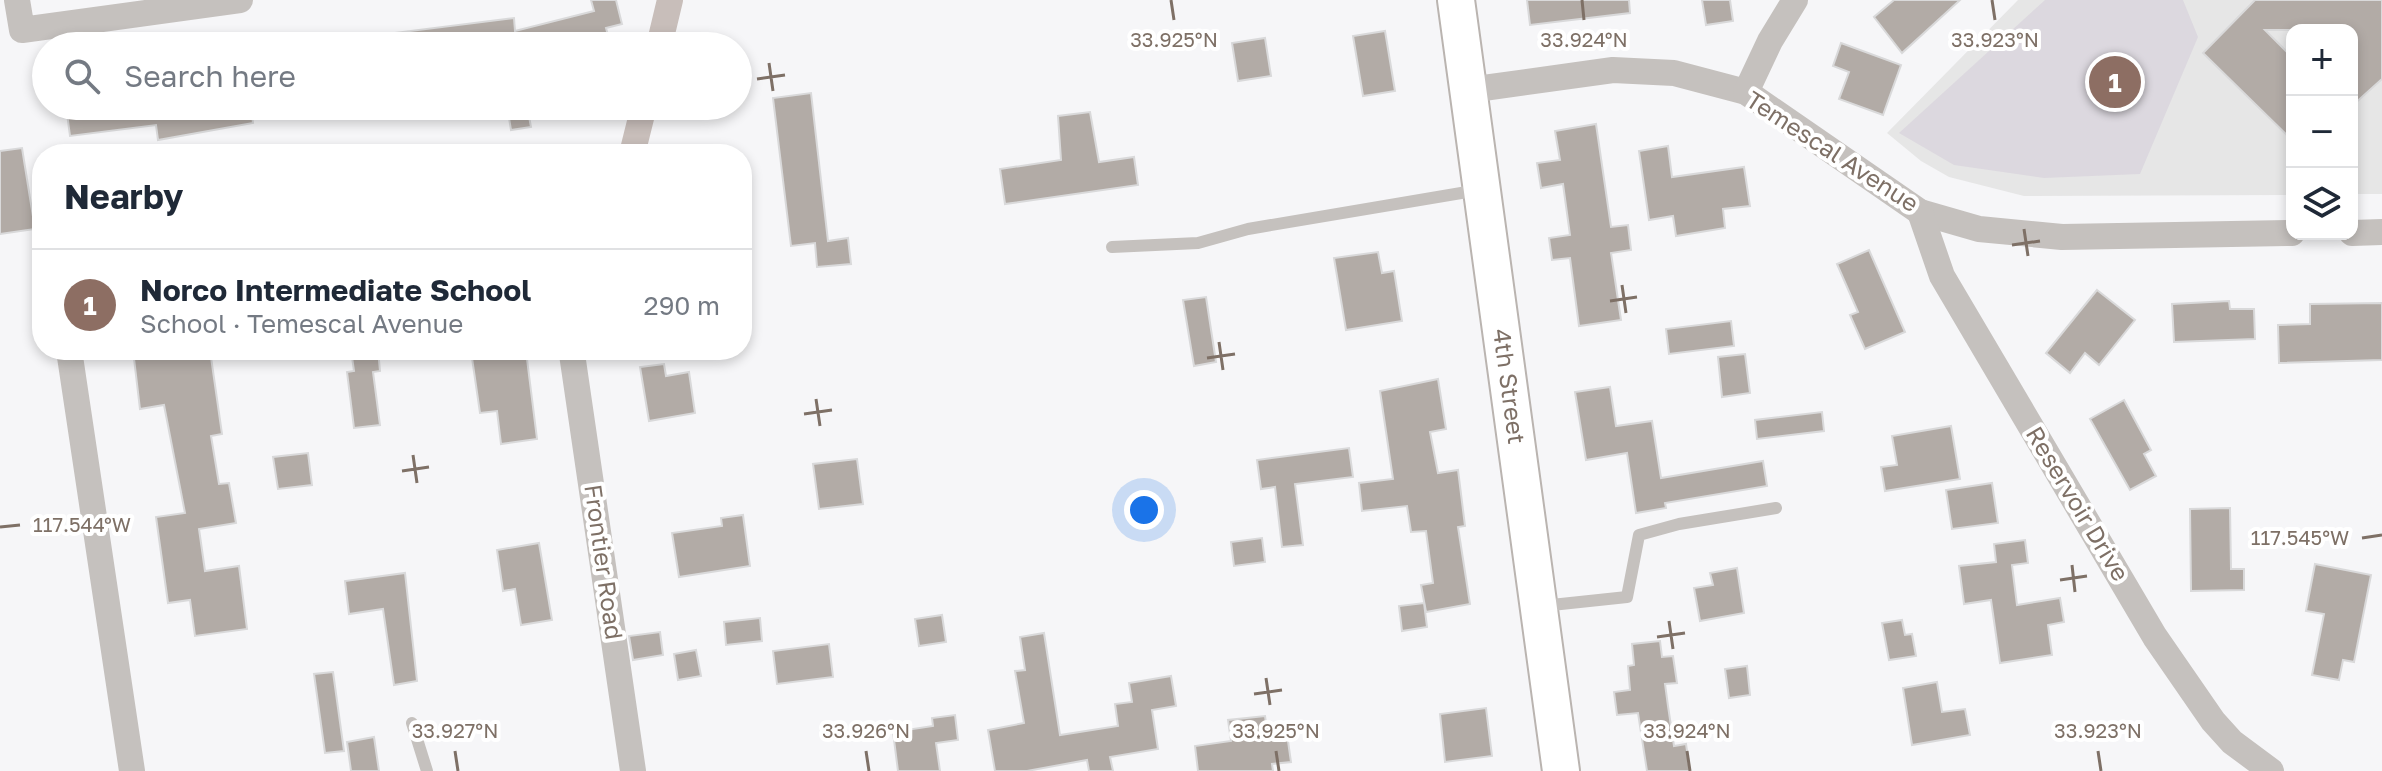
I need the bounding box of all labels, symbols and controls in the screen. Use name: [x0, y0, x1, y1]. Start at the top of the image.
map controls: [2286, 24, 2358, 240]
button: +: [2286, 24, 2358, 96]
text: 33.925°N: [1130, 27, 1218, 51]
text: 33.924°N: [1540, 27, 1628, 51]
text: 33.923°N: [1951, 27, 2039, 51]
search box: [32, 32, 752, 120]
pin: 1: [2089, 52, 2141, 112]
icon: search: [60, 54, 104, 98]
text: Search here: [124, 58, 296, 94]
street label: Temescal Avenue: [1741, 84, 1924, 217]
button: −: [2286, 96, 2358, 168]
button: layers: [2286, 168, 2358, 240]
text: Nearby: [64, 176, 184, 216]
text: Norco Intermediate School: [140, 272, 531, 308]
text: 1: [83, 290, 97, 321]
text: 290 m: [644, 290, 720, 321]
text: School · Temescal Avenue: [140, 308, 463, 339]
street label: 4th Street: [1488, 327, 1532, 446]
street label: Reservoir Drive: [2021, 421, 2136, 586]
street label: Frontier Road: [579, 482, 630, 641]
your location: [1124, 490, 1164, 530]
text: 117.544°W: [33, 512, 131, 536]
text: 117.545°W: [2251, 525, 2349, 549]
text: 33.927°N: [412, 718, 498, 742]
text: 33.926°N: [822, 718, 910, 742]
text: 33.925°N: [1232, 718, 1320, 742]
text: 33.924°N: [1643, 718, 1731, 742]
text: 33.923°N: [2054, 718, 2142, 742]

